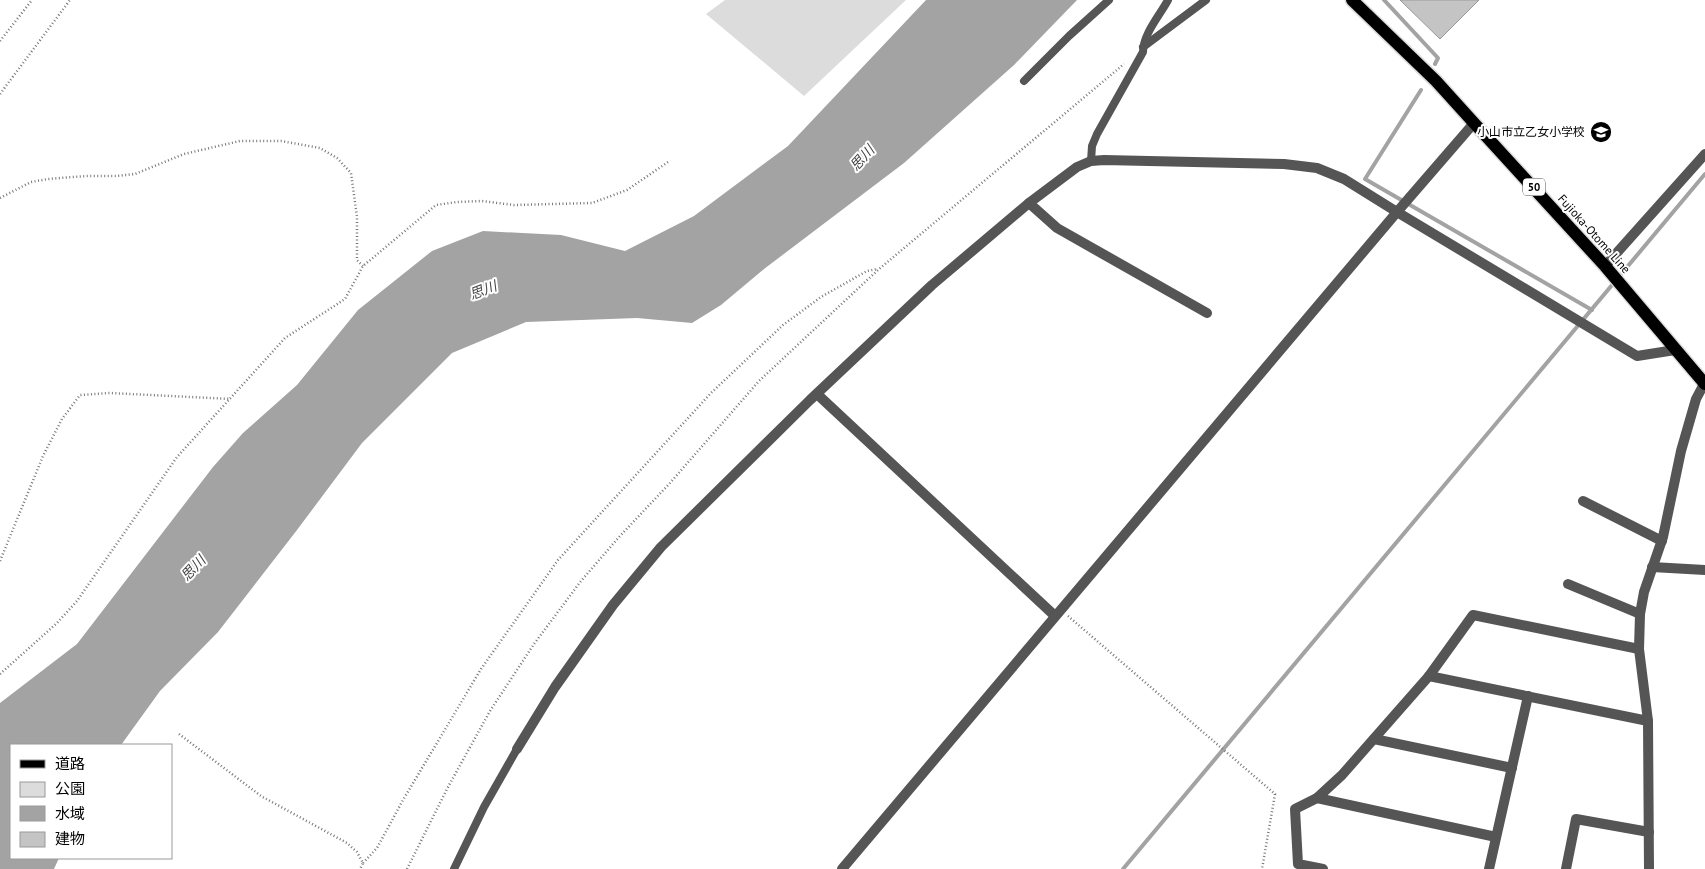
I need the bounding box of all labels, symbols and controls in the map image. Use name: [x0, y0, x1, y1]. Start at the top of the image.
school or university icon: 小山市立乙女小学校: [1589, 120, 1613, 144]
place label: 小山市立乙女小学校: [1477, 124, 1585, 139]
water label: 思川: [846, 140, 879, 174]
road number: 50: [1523, 178, 1545, 196]
street label: Fujioka-Otome Line: [1555, 191, 1634, 276]
water label: 思川: [467, 276, 501, 303]
water label: 思川: [177, 550, 210, 584]
legend: [10, 744, 172, 859]
text: 道路: [55, 754, 85, 773]
text: 公園: [55, 779, 85, 798]
text: 水域: [55, 804, 85, 823]
text: 建物: [55, 829, 85, 848]

